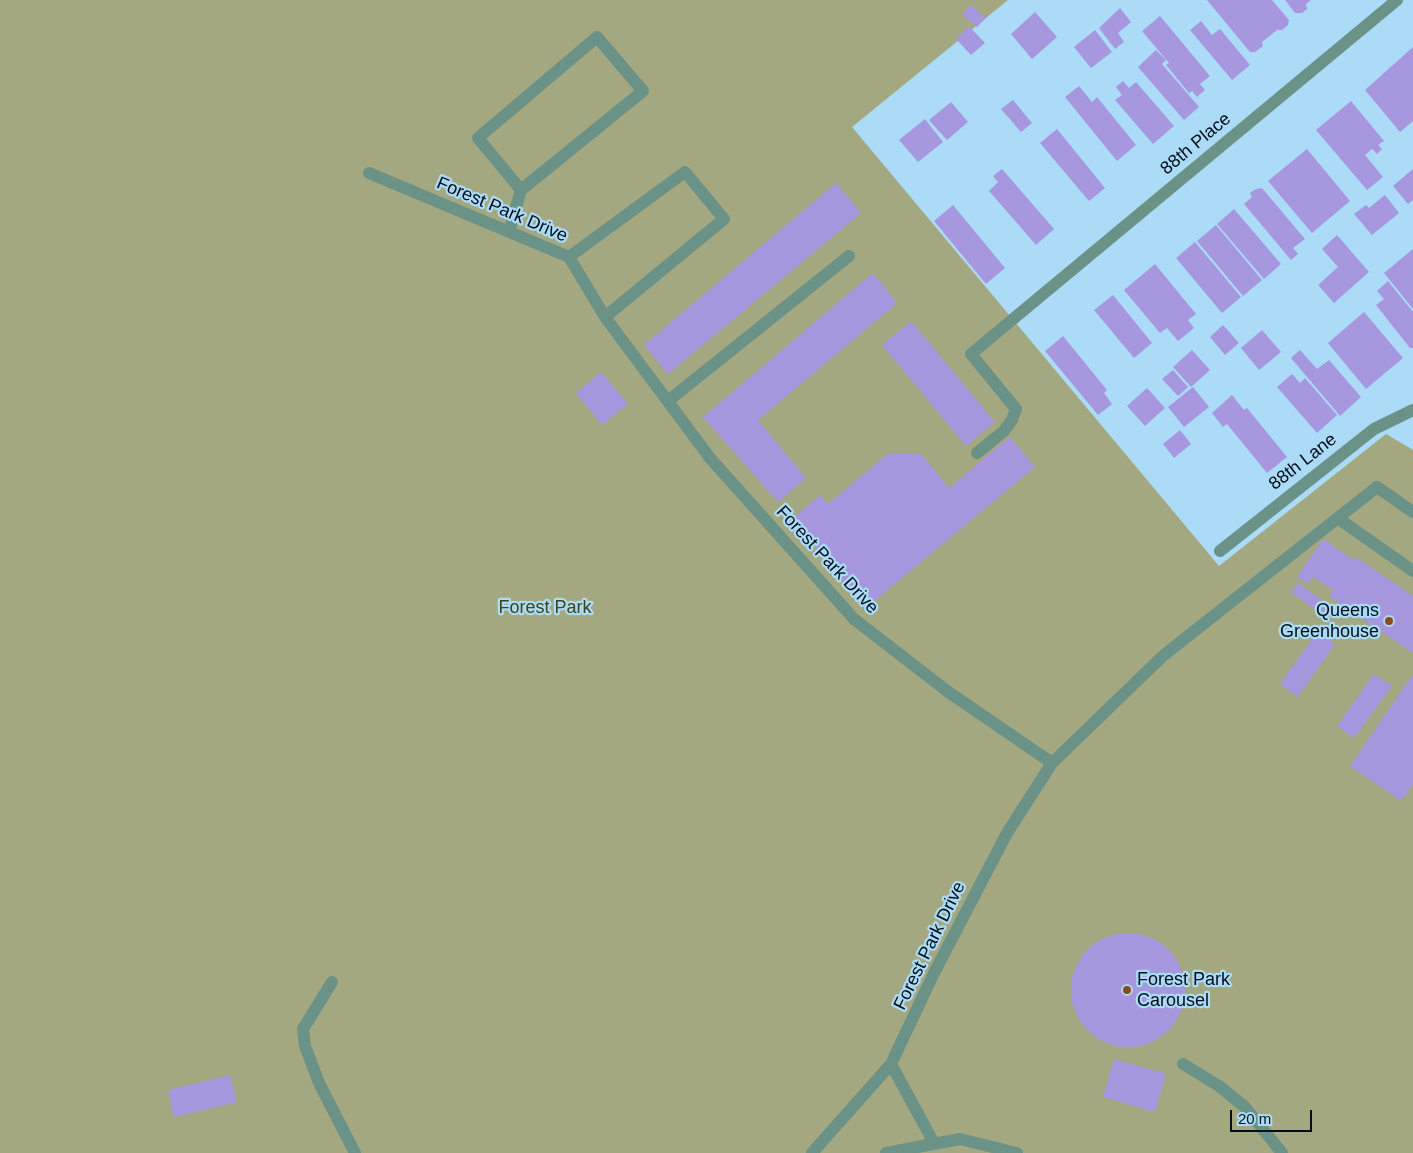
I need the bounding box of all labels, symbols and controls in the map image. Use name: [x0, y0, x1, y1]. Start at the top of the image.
street label: 88th Place: [1156, 108, 1236, 180]
street label: Forest Park Drive: [433, 173, 571, 247]
street label: 88th Lane: [1265, 429, 1341, 495]
street label: Forest Park Drive: [771, 501, 883, 619]
park label: Forest Park: [498, 597, 592, 619]
place label: Queens Greenhouse: [1280, 600, 1379, 642]
marker: Queens Greenhouse: [1383, 615, 1395, 627]
street label: Forest Park Drive: [890, 878, 970, 1014]
place label: Forest Park Carousel: [1137, 969, 1230, 1012]
marker: Forest Park Carousel: [1121, 984, 1133, 996]
scale bar: [1233, 1100, 1316, 1132]
text: 20 m: [1238, 1110, 1271, 1127]

